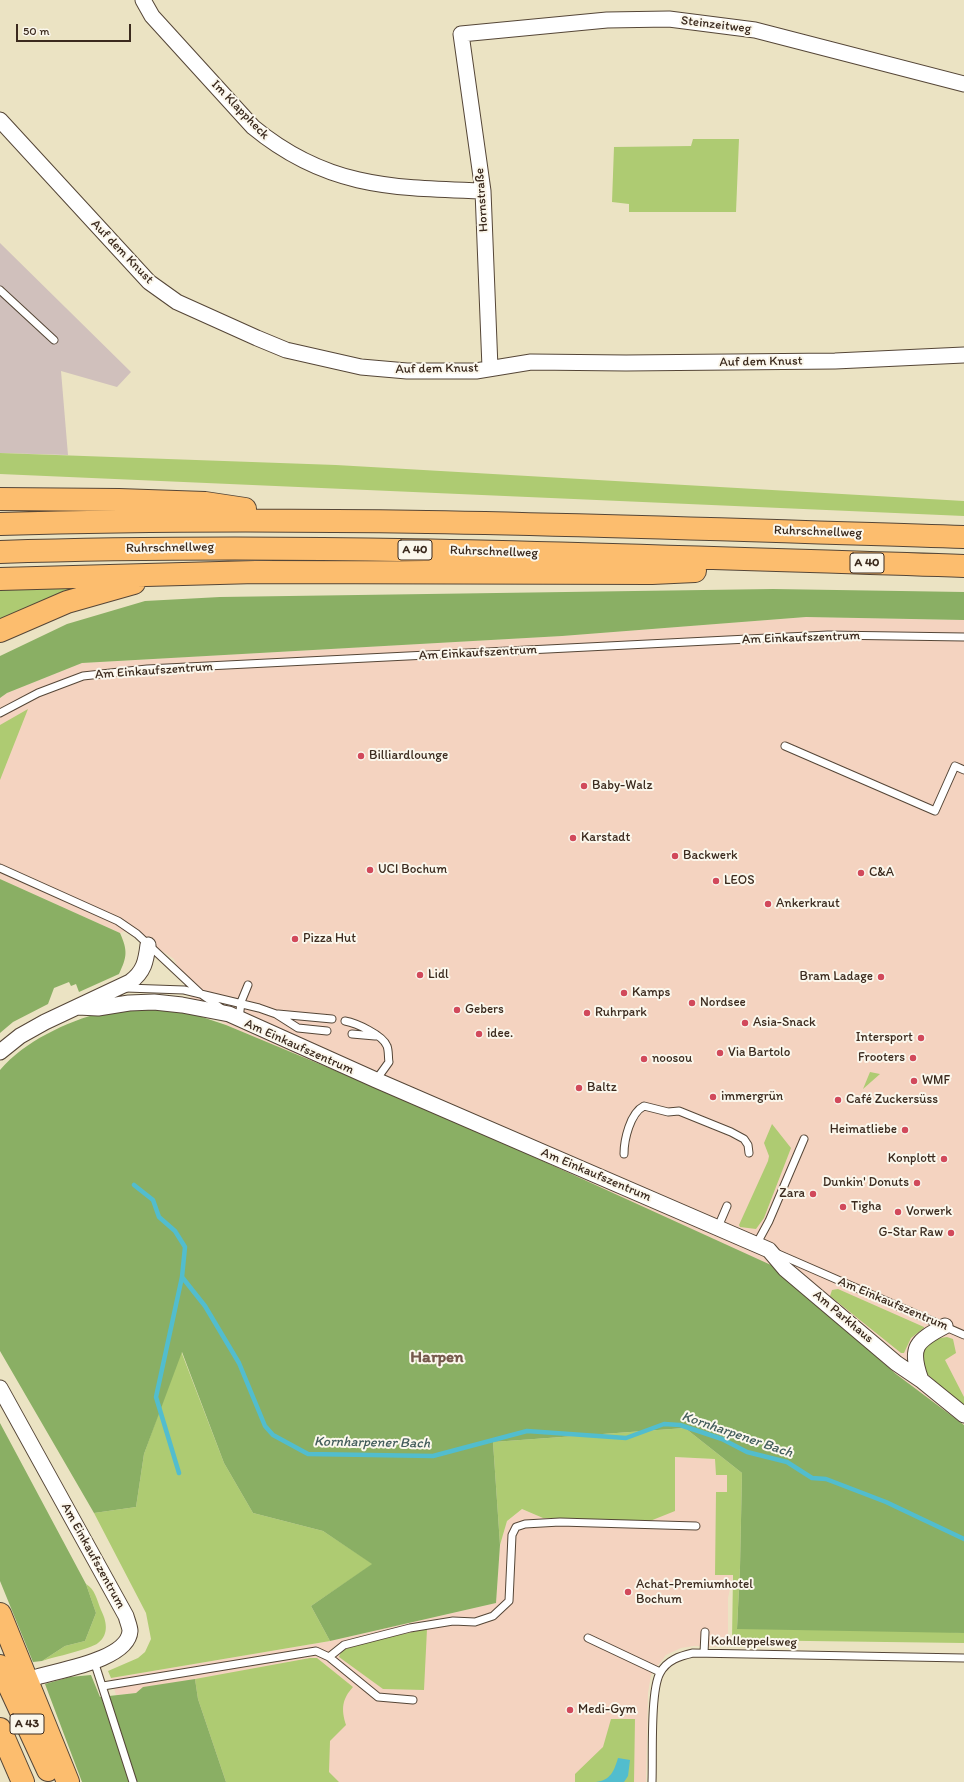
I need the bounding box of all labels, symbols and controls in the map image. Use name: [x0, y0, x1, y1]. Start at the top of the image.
street label: Steinzeitweg: [680, 13, 752, 37]
scale bar: [18, 16, 133, 42]
text: 50 m: [23, 24, 49, 38]
street label: Im Klappheck: [208, 77, 272, 143]
street label: Hornstraße: [472, 168, 492, 232]
street label: Auf dem Knust: [87, 217, 157, 287]
street label: Auf dem Knust: [719, 353, 803, 371]
street label: Auf dem Knust: [395, 360, 479, 378]
street label: Ruhrschnellweg: [774, 523, 862, 541]
street label: Ruhrschnellweg: [126, 539, 214, 557]
road number: A 40: [398, 540, 432, 560]
street label: Ruhrschnellweg: [450, 543, 538, 561]
road number: A 40: [850, 553, 884, 573]
street label: Am Einkaufszentrum: [742, 628, 860, 648]
street label: Am Einkaufszentrum: [419, 642, 537, 664]
street label: Am Einkaufszentrum: [94, 659, 214, 683]
place label: Billiardlounge: [369, 748, 448, 764]
marker: Billiardlounge: [356, 751, 366, 761]
place label: Baby-Walz: [592, 778, 652, 794]
marker: Baby-Walz: [579, 781, 589, 791]
place label: Karstadt: [581, 830, 630, 846]
marker: Karstadt: [568, 833, 578, 843]
place label: Backwerk: [683, 848, 738, 864]
marker: Backwerk: [670, 851, 680, 861]
place label: UCI Bochum: [378, 862, 447, 878]
marker: UCI Bochum: [365, 865, 375, 875]
place label: C&A: [869, 865, 894, 881]
marker: C&A: [856, 868, 866, 878]
place label: LEOS: [724, 873, 754, 889]
marker: LEOS: [711, 876, 721, 886]
place label: Ankerkraut: [776, 896, 840, 912]
marker: Ankerkraut: [763, 899, 773, 909]
place label: Pizza Hut: [303, 931, 356, 947]
marker: Pizza Hut: [290, 934, 300, 944]
place label: Lidl: [428, 967, 449, 983]
place label: Bram Ladage: [799, 969, 873, 985]
marker: Lidl: [415, 970, 425, 980]
marker: Bram Ladage: [876, 972, 886, 982]
place label: Kamps: [632, 985, 670, 1001]
marker: Kamps: [619, 988, 629, 998]
place label: Nordsee: [700, 995, 746, 1011]
marker: Nordsee: [687, 998, 697, 1008]
place label: Gebers: [465, 1002, 504, 1018]
marker: Gebers: [452, 1005, 462, 1015]
place label: Ruhrpark: [595, 1005, 647, 1021]
marker: Ruhrpark: [582, 1008, 592, 1018]
place label: Asia-Snack: [753, 1015, 816, 1031]
street label: Am Einkaufszentrum: [242, 1016, 356, 1078]
marker: Asia-Snack: [740, 1018, 750, 1028]
place label: idee.: [487, 1026, 513, 1042]
marker: idee.: [474, 1029, 484, 1039]
place label: Intersport: [856, 1030, 913, 1046]
marker: Intersport: [916, 1033, 926, 1043]
place label: Via Bartolo: [728, 1045, 790, 1061]
marker: Via Bartolo: [715, 1048, 725, 1058]
place label: Frooters: [858, 1050, 905, 1066]
place label: noosou: [652, 1051, 692, 1067]
marker: Frooters: [908, 1053, 918, 1063]
marker: noosou: [639, 1054, 649, 1064]
place label: WMF: [922, 1073, 950, 1089]
marker: WMF: [909, 1076, 919, 1086]
place label: Baltz: [587, 1080, 617, 1096]
marker: Baltz: [574, 1083, 584, 1093]
place label: immergrün: [721, 1089, 783, 1105]
marker: immergrün: [708, 1092, 718, 1102]
place label: Café Zuckersüss: [846, 1092, 938, 1108]
marker: Café Zuckersüss: [833, 1095, 843, 1105]
place label: Heimatliebe: [830, 1122, 897, 1138]
marker: Heimatliebe: [900, 1125, 910, 1135]
street label: Am Einkaufszentrum: [538, 1145, 654, 1205]
place label: Konplott: [888, 1151, 936, 1167]
marker: Konplott: [939, 1154, 949, 1164]
place label: Dunkin' Donuts: [823, 1175, 909, 1191]
marker: Dunkin' Donuts: [912, 1178, 922, 1188]
place label: Zara: [779, 1186, 805, 1202]
marker: Zara: [808, 1189, 818, 1199]
place label: Tigha: [851, 1199, 881, 1215]
marker: Tigha: [838, 1202, 848, 1212]
place label: Vorwerk: [906, 1204, 952, 1220]
marker: Vorwerk: [893, 1207, 903, 1217]
place label: G-Star Raw: [879, 1225, 943, 1241]
marker: G-Star Raw: [946, 1228, 956, 1238]
street label: Am Einkaufszentrum: [835, 1274, 951, 1334]
street label: Am Parkhaus: [810, 1287, 876, 1347]
district label: Harpen: [410, 1348, 464, 1368]
water label: Kornharpener Bach: [679, 1408, 795, 1462]
water label: Kornharpener Bach: [314, 1434, 430, 1452]
street label: Am Einkaufszentrum: [57, 1500, 129, 1612]
place label: Achat-Premiumhotel Bochum: [636, 1577, 753, 1608]
marker: Achat-Premiumhotel Bochum: [623, 1587, 633, 1597]
street label: Kohlleppelsweg: [711, 1633, 797, 1651]
place label: Medi-Gym: [578, 1702, 636, 1718]
marker: Medi-Gym: [565, 1705, 575, 1715]
road number: A 43: [10, 1714, 44, 1734]

